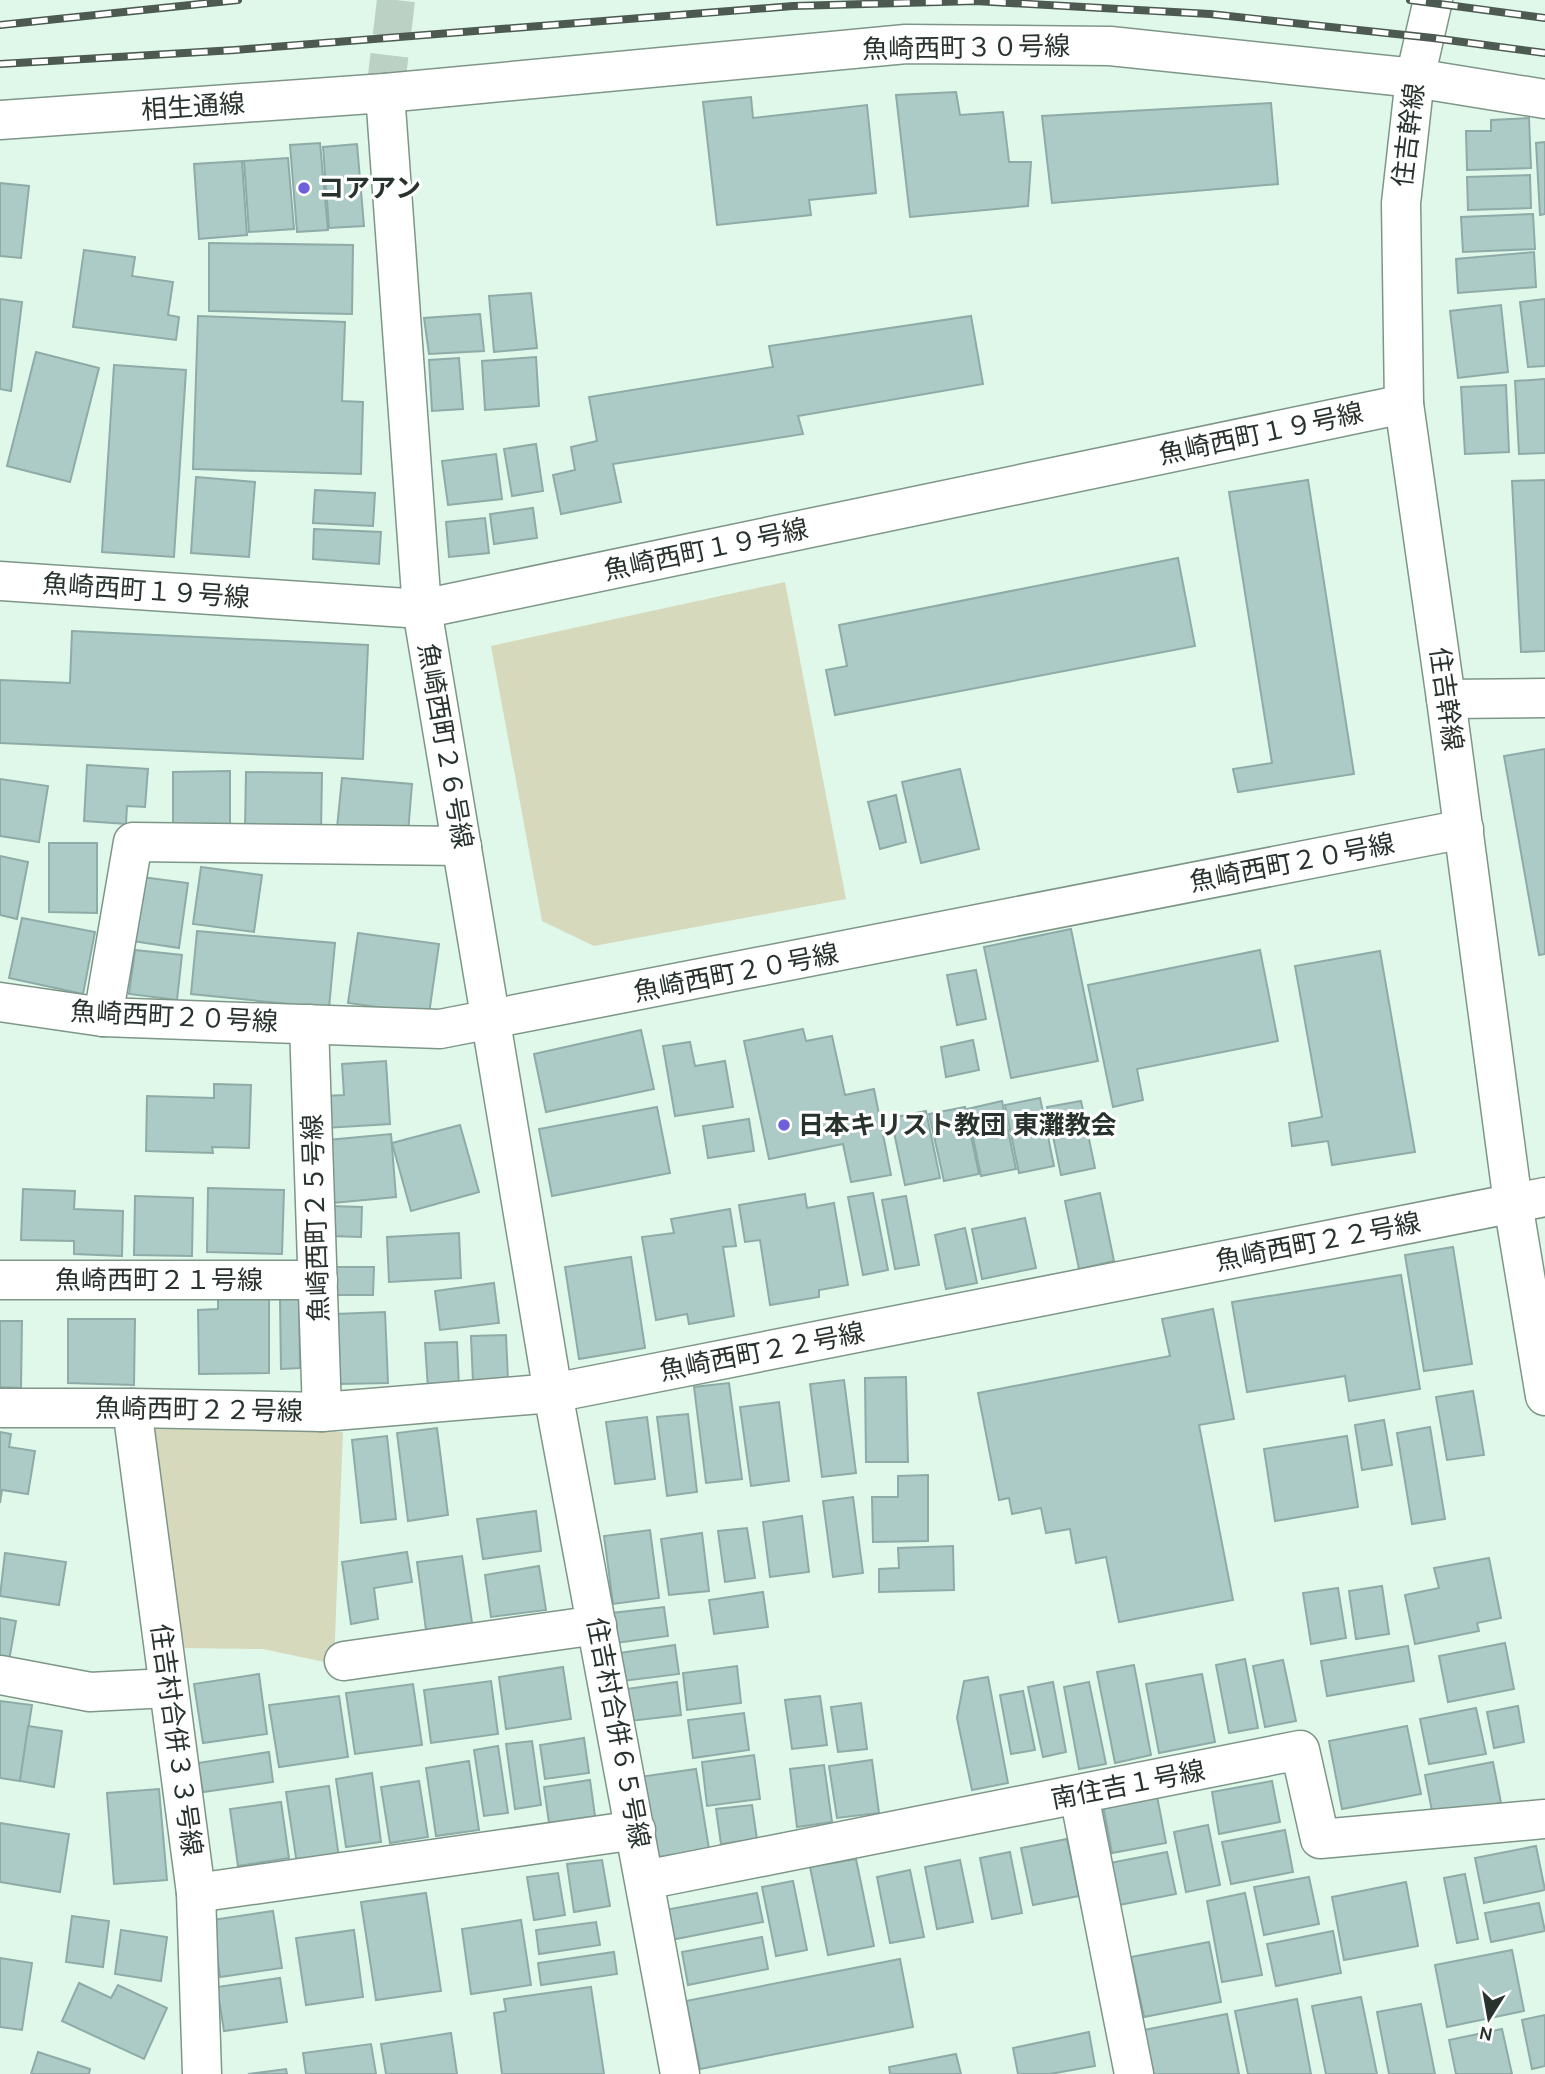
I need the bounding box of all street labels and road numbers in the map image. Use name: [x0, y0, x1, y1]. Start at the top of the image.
street label: 魚崎西町３０号線: [862, 31, 1070, 65]
street label: 住吉幹線: [1387, 81, 1431, 189]
street label: 相生通線: [140, 88, 246, 126]
street label: 魚崎西町１９号線: [1156, 397, 1366, 471]
street label: 魚崎西町１９号線: [601, 513, 811, 587]
street label: 魚崎西町１９号線: [41, 568, 251, 614]
street label: 魚崎西町２６号線: [412, 641, 478, 851]
street label: 住吉幹線: [1423, 645, 1469, 753]
street label: 魚崎西町２０号線: [1187, 828, 1397, 898]
street label: 魚崎西町２０号線: [631, 938, 841, 1008]
street label: 魚崎西町２０号線: [69, 996, 279, 1038]
street label: 魚崎西町２５号線: [297, 1114, 335, 1322]
street label: 魚崎西町２２号線: [1213, 1207, 1423, 1277]
street label: 魚崎西町２１号線: [55, 1265, 263, 1296]
street label: 魚崎西町２２号線: [657, 1317, 867, 1387]
street label: 魚崎西町２２号線: [95, 1393, 303, 1427]
street label: 住吉村合併６５号線: [580, 1615, 656, 1851]
street label: 住吉村合併３３号線: [144, 1622, 208, 1858]
street label: 南住吉１号線: [1048, 1755, 1208, 1815]

